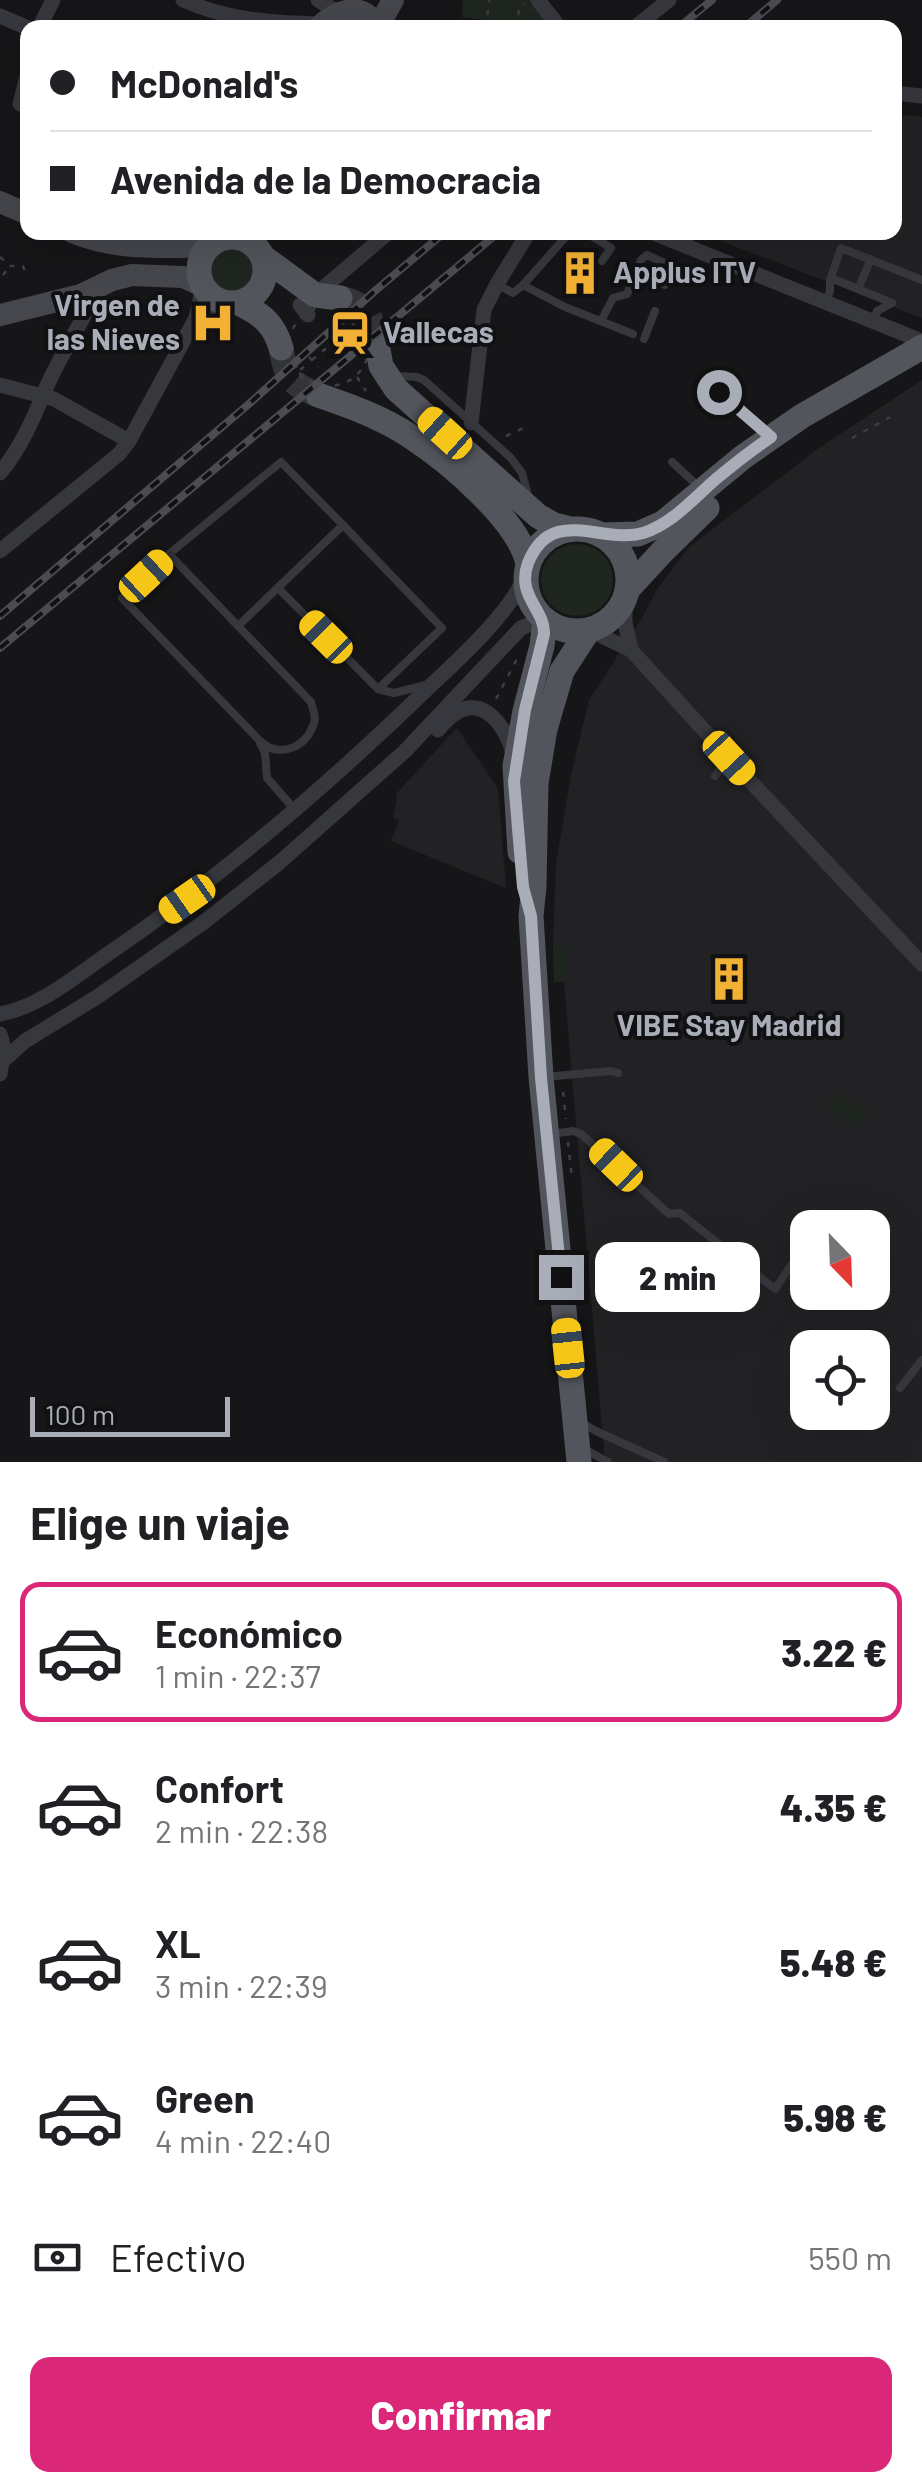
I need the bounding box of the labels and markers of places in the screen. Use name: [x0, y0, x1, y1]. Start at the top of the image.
building icon: Applus ITV: [556, 249, 604, 297]
place label: Applus ITV: [613, 253, 756, 289]
place label: Virgen de las Nieves: [47, 286, 180, 356]
hospital icon: Virgen de las Nieves: [189, 299, 237, 347]
station icon: Vallecas: [326, 309, 374, 357]
place label: Vallecas: [383, 313, 494, 349]
building icon: VIBE Stay Madrid: [705, 955, 753, 1003]
place label: VIBE Stay Madrid: [617, 1006, 841, 1042]

